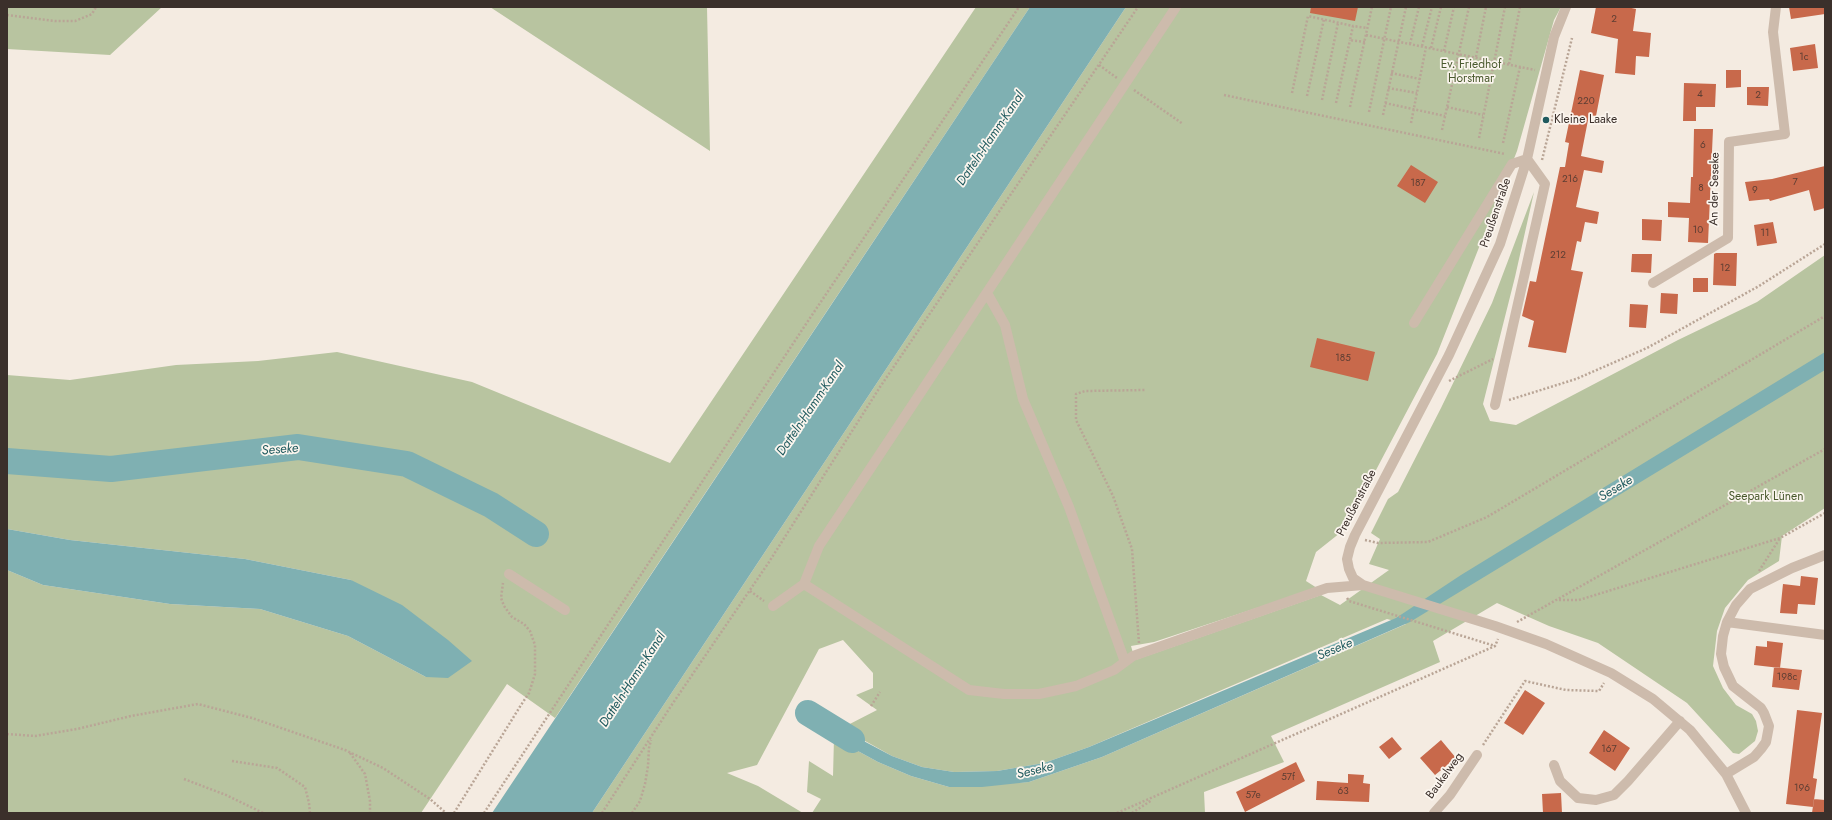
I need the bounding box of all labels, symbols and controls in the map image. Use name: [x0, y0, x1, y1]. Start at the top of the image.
house number: 2: [1611, 14, 1617, 26]
house number: 1c: [1799, 52, 1809, 64]
park label: Ev. Friedhof Horstmar: [1441, 58, 1501, 86]
water label: Datteln-Hamm-Kanal: [954, 89, 1028, 189]
house number: 4: [1697, 89, 1703, 101]
house number: 2: [1755, 90, 1761, 102]
house number: 220: [1577, 96, 1595, 108]
place label: Kleine Laake: [1554, 113, 1617, 127]
marker: Kleine Laake: [1541, 115, 1551, 125]
house number: 6: [1700, 140, 1706, 152]
street label: An der Seseke: [1707, 152, 1723, 226]
house number: 216: [1562, 174, 1578, 186]
street label: Preußenstraße: [1477, 176, 1515, 250]
house number: 7: [1792, 177, 1798, 189]
house number: 187: [1410, 178, 1426, 190]
house number: 8: [1698, 183, 1704, 195]
house number: 9: [1752, 185, 1758, 197]
house number: 10: [1693, 225, 1703, 237]
house number: 11: [1761, 228, 1769, 240]
house number: 212: [1550, 250, 1566, 262]
house number: 12: [1720, 263, 1730, 275]
house number: 185: [1335, 353, 1351, 365]
water label: Datteln-Hamm-Kanal: [774, 359, 848, 459]
water label: Seseke: [261, 441, 299, 459]
street label: Preußenstraße: [1334, 467, 1380, 539]
water label: Seseke: [1596, 473, 1636, 505]
park label: Seepark Lünen: [1728, 490, 1804, 504]
water label: Datteln-Hamm-Kanal: [596, 630, 670, 730]
water label: Seseke: [1315, 636, 1355, 664]
house number: 198c: [1777, 672, 1797, 684]
house number: 167: [1601, 744, 1617, 756]
street label: Baukelweg: [1423, 750, 1467, 802]
water label: Seseke: [1015, 759, 1055, 783]
house number: 57f: [1281, 772, 1295, 784]
house number: 196: [1794, 783, 1810, 795]
house number: 63: [1337, 786, 1349, 798]
house number: 57e: [1245, 790, 1261, 802]

